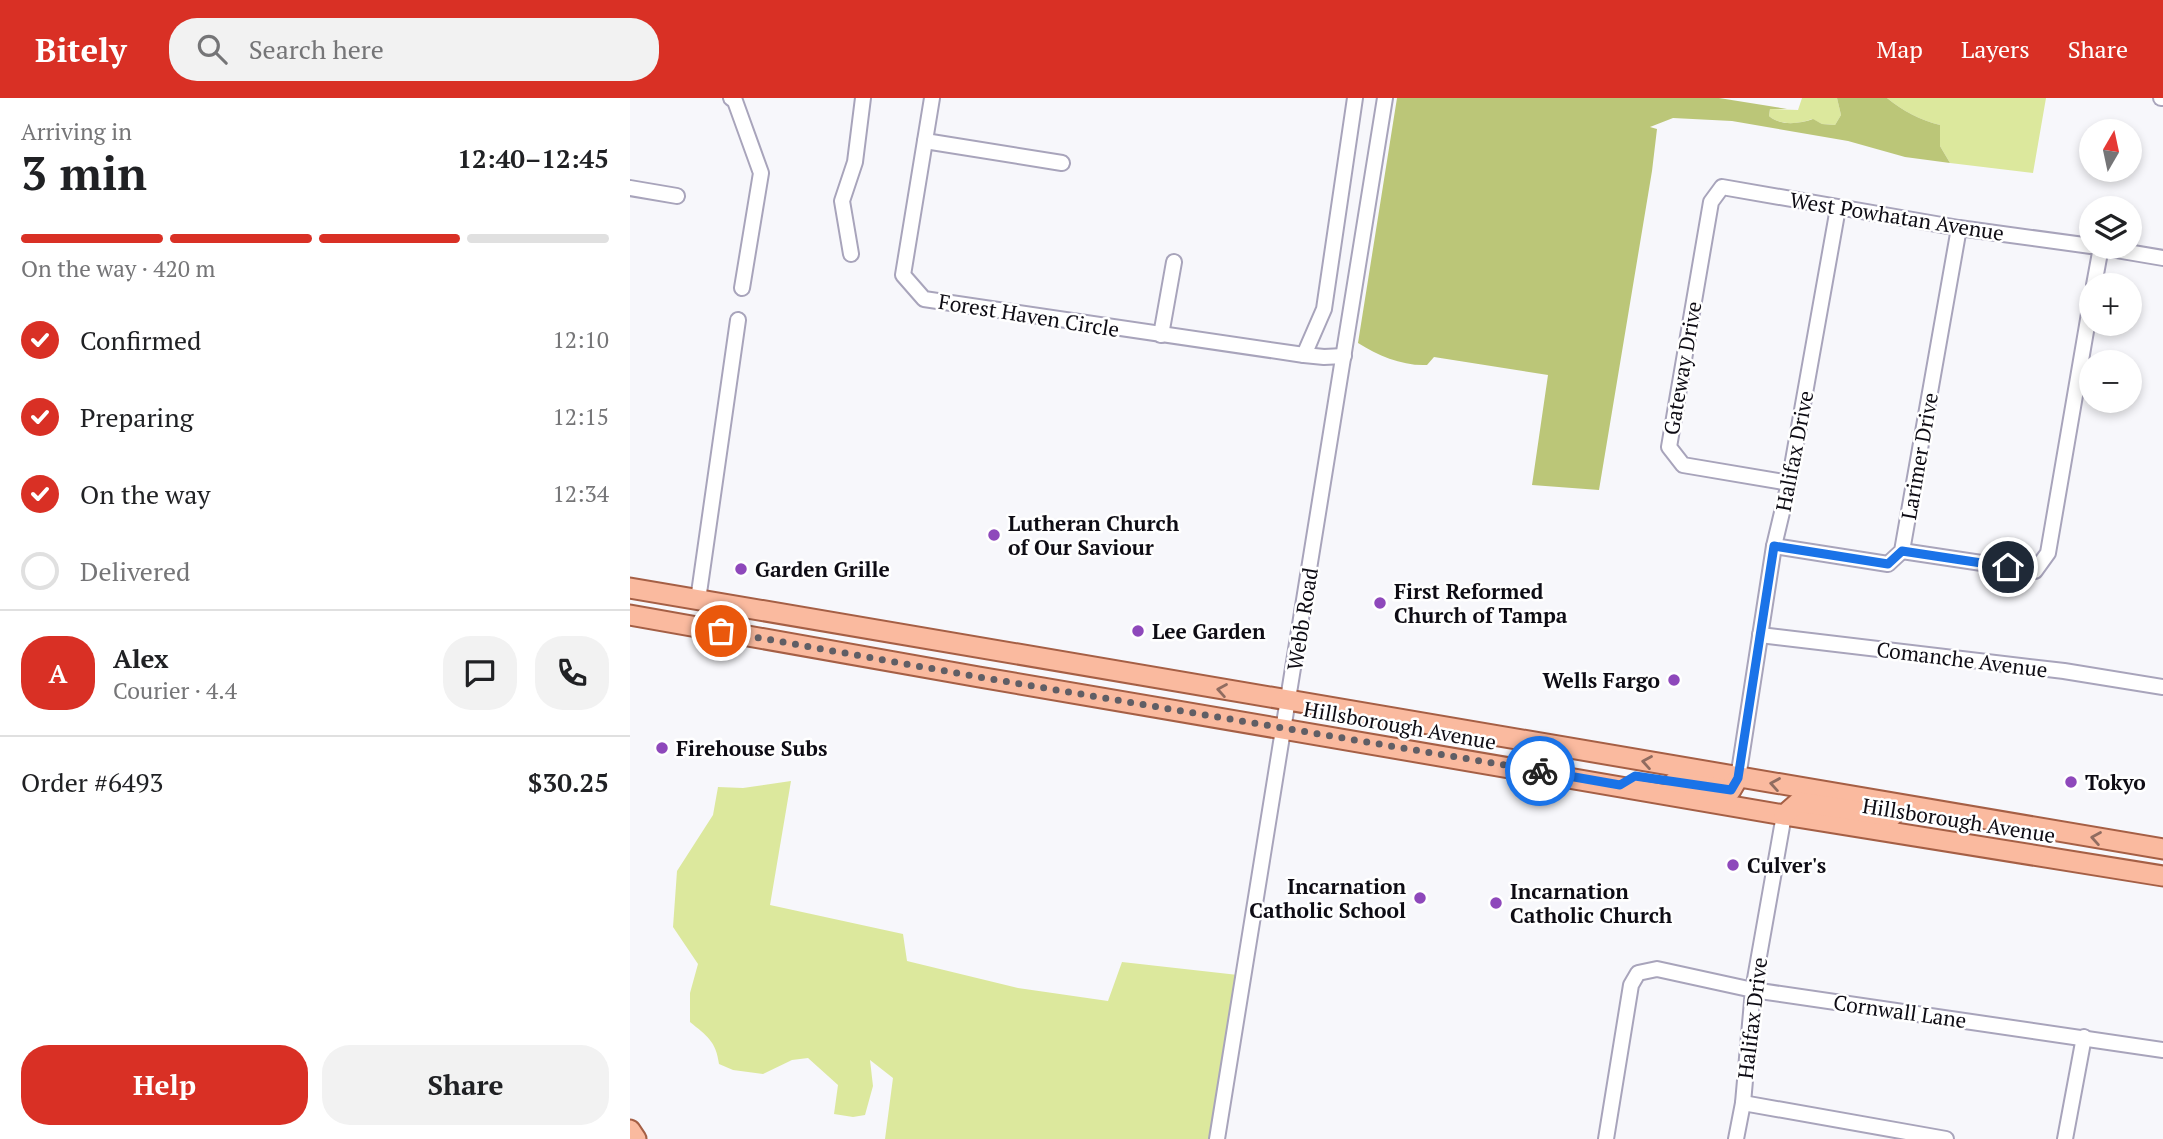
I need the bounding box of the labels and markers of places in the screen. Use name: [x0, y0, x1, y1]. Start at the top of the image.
place label: Lutheran Church of Our Saviour: [1008, 509, 1180, 561]
marker: Lutheran Church of Our Saviour: [986, 527, 1002, 543]
pin: [1978, 537, 2038, 597]
place label: Garden Grille: [755, 555, 890, 583]
marker: Garden Grille: [733, 561, 749, 577]
place label: First Reformed Church of Tampa: [1394, 577, 1568, 629]
marker: First Reformed Church of Tampa: [1372, 595, 1388, 611]
pin: [691, 601, 751, 661]
place label: Lee Garden: [1152, 617, 1266, 645]
marker: Lee Garden: [1130, 623, 1146, 639]
place label: Wells Fargo: [1542, 666, 1660, 694]
marker: Wells Fargo: [1666, 672, 1682, 688]
place label: Firehouse Subs: [676, 734, 827, 762]
marker: Firehouse Subs: [654, 740, 670, 756]
place label: Tokyo: [2085, 768, 2146, 796]
marker: Tokyo: [2063, 774, 2079, 790]
place label: Culver's: [1747, 851, 1826, 879]
marker: Culver's: [1725, 857, 1741, 873]
place label: Incarnation Catholic School: [1249, 872, 1406, 924]
place label: Incarnation Catholic Church: [1510, 877, 1673, 929]
marker: Incarnation Catholic School: [1412, 890, 1428, 906]
marker: Incarnation Catholic Church: [1488, 895, 1504, 911]

